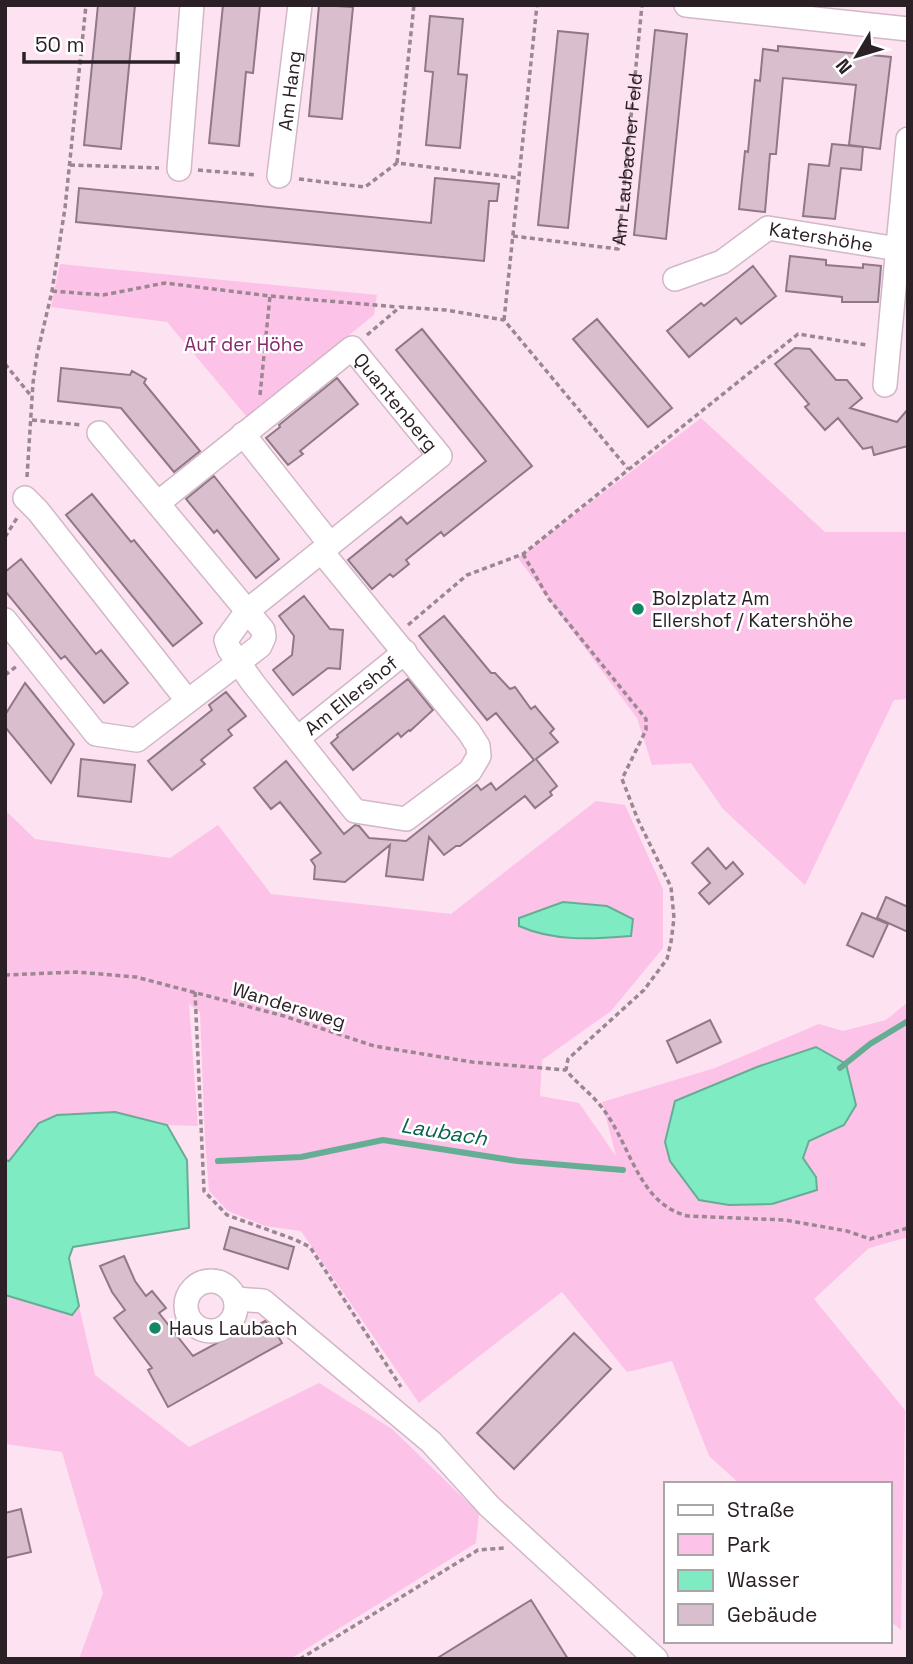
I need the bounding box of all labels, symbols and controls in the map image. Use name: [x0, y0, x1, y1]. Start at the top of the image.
scale bar: [24, 21, 178, 65]
north arrow: [822, 21, 892, 91]
text: 50 m: [35, 31, 85, 58]
street label: Am Hang: [273, 49, 307, 132]
text: N: [830, 53, 858, 79]
street label: Am Laubacher Feld: [606, 72, 648, 247]
street label: Katershöhe: [767, 216, 875, 258]
park label: Auf der Höhe: [184, 332, 304, 357]
street label: Quantenberg: [348, 348, 443, 457]
place label: Bolzplatz Am Ellershof / Katershöhe: [652, 586, 853, 633]
marker: Bolzplatz Am Ellershof / Katershöhe: [630, 601, 646, 617]
street label: Am Ellershof: [299, 651, 403, 741]
street label: Wandersweg: [229, 976, 349, 1035]
water label: Laubach: [399, 1111, 490, 1152]
place label: Haus Laubach: [169, 1316, 297, 1341]
marker: Haus Laubach: [147, 1320, 163, 1336]
legend: [664, 1482, 892, 1643]
text: Straße: [727, 1496, 795, 1523]
text: Park: [727, 1531, 771, 1558]
text: Wasser: [727, 1566, 800, 1593]
text: Gebäude: [727, 1601, 817, 1628]

